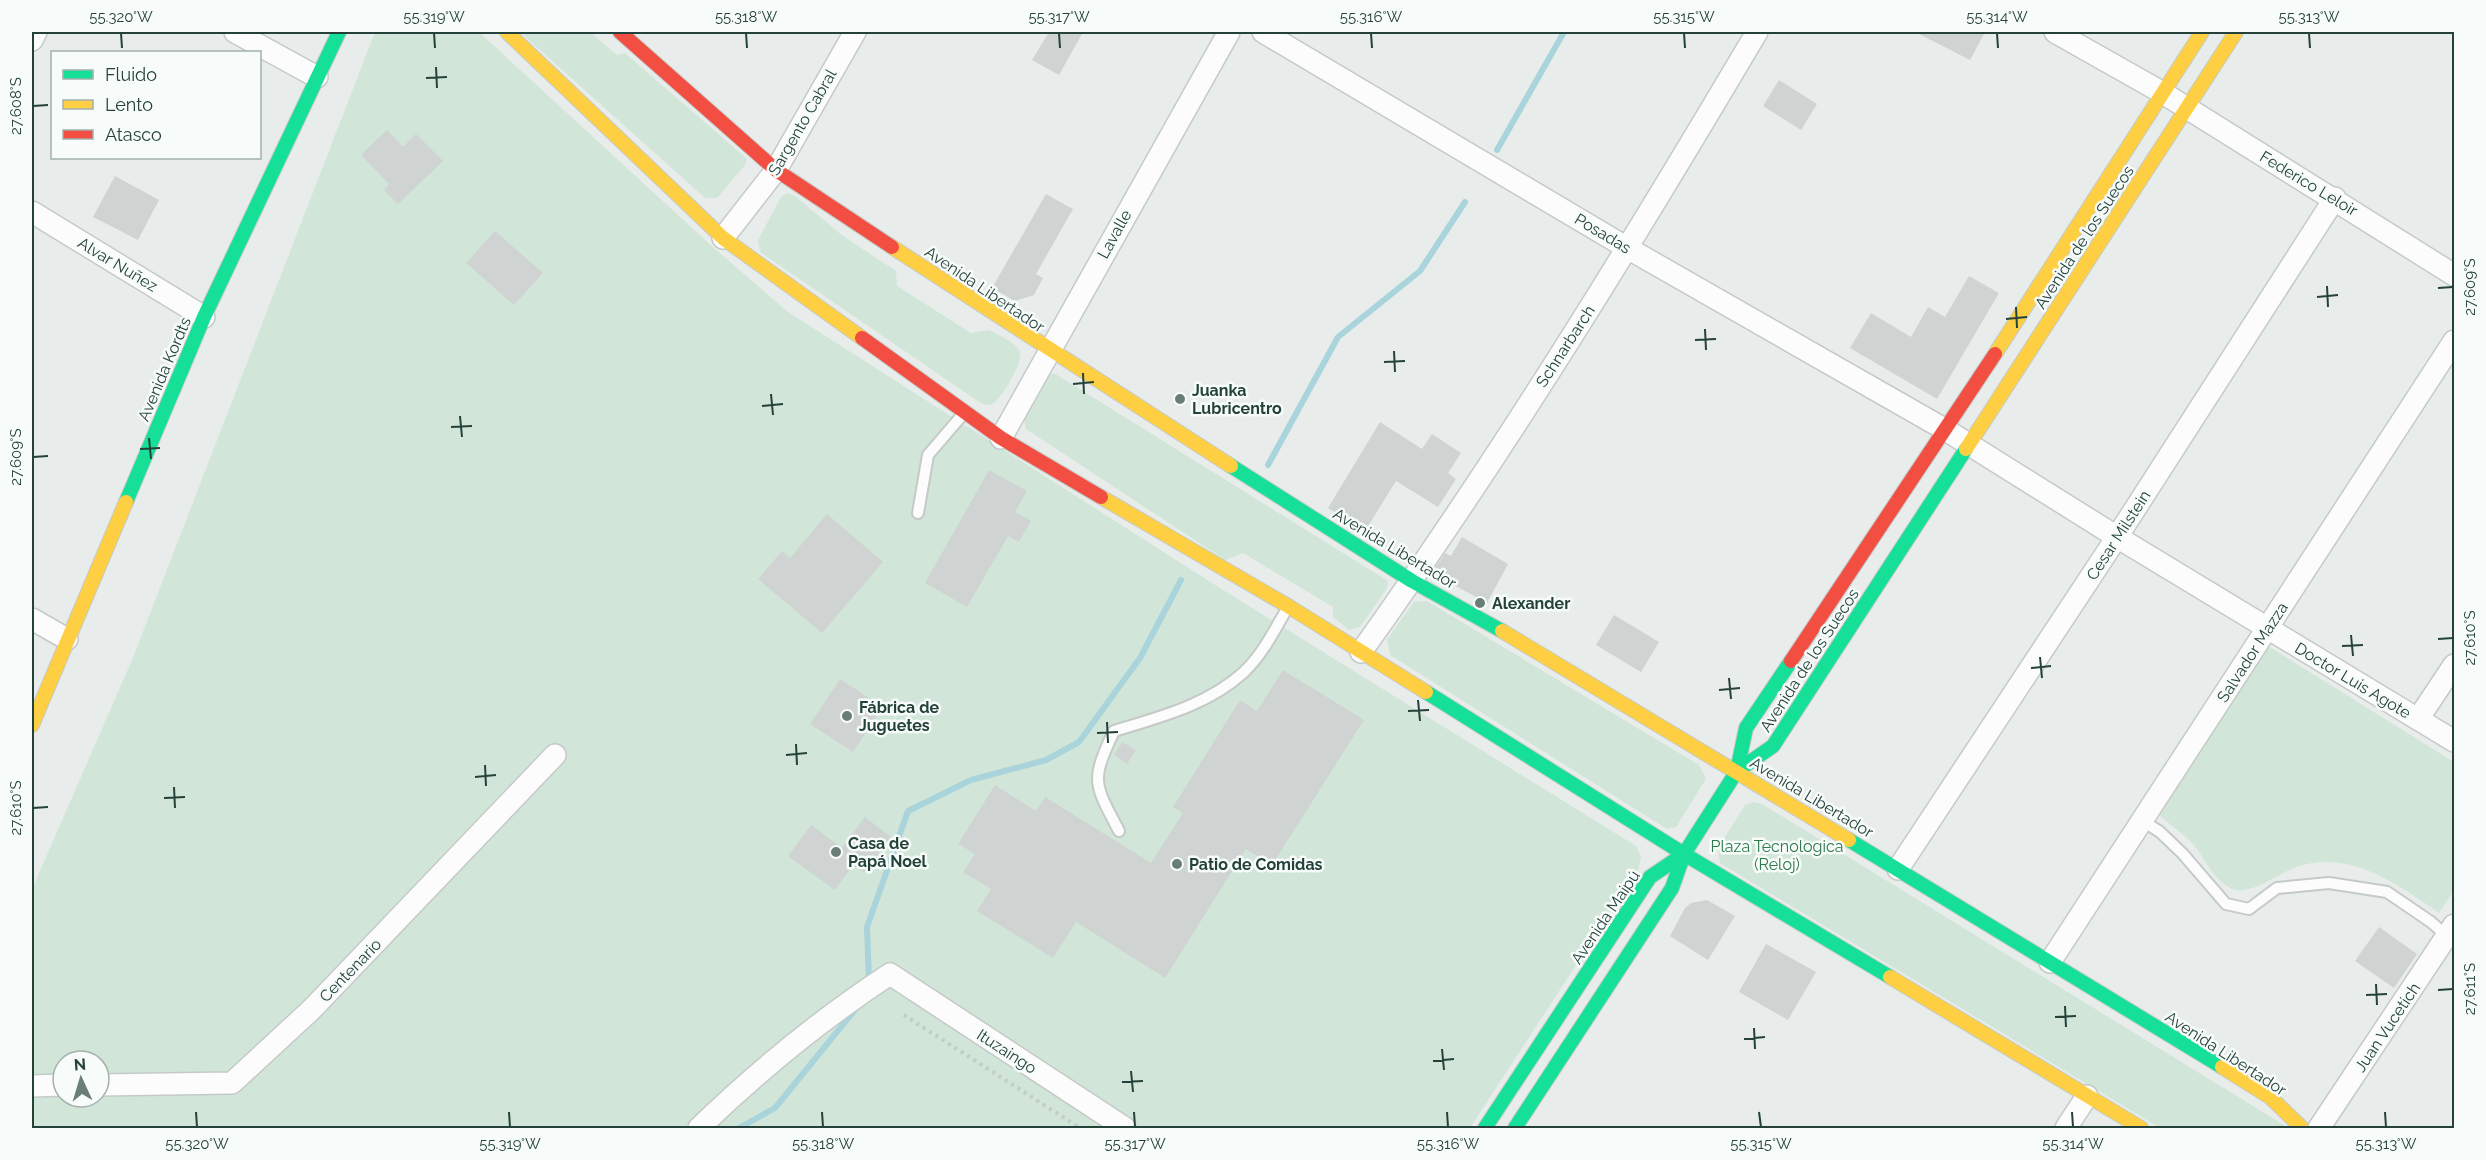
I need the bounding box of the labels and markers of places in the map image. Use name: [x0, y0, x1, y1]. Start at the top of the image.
place label: Juanka Lubricentro: [1192, 381, 1282, 418]
marker: Juanka Lubricentro: [1173, 392, 1187, 406]
place label: Alexander: [1492, 594, 1570, 613]
marker: Alexander: [1473, 596, 1487, 610]
place label: Fábrica de Juguetes: [859, 698, 939, 735]
marker: Fábrica de Juguetes: [840, 709, 854, 723]
place label: Casa de Papá Noel: [848, 834, 928, 871]
marker: Casa de Papá Noel: [829, 845, 843, 859]
place label: Patio de Comidas: [1189, 855, 1323, 874]
marker: Patio de Comidas: [1170, 857, 1184, 871]

